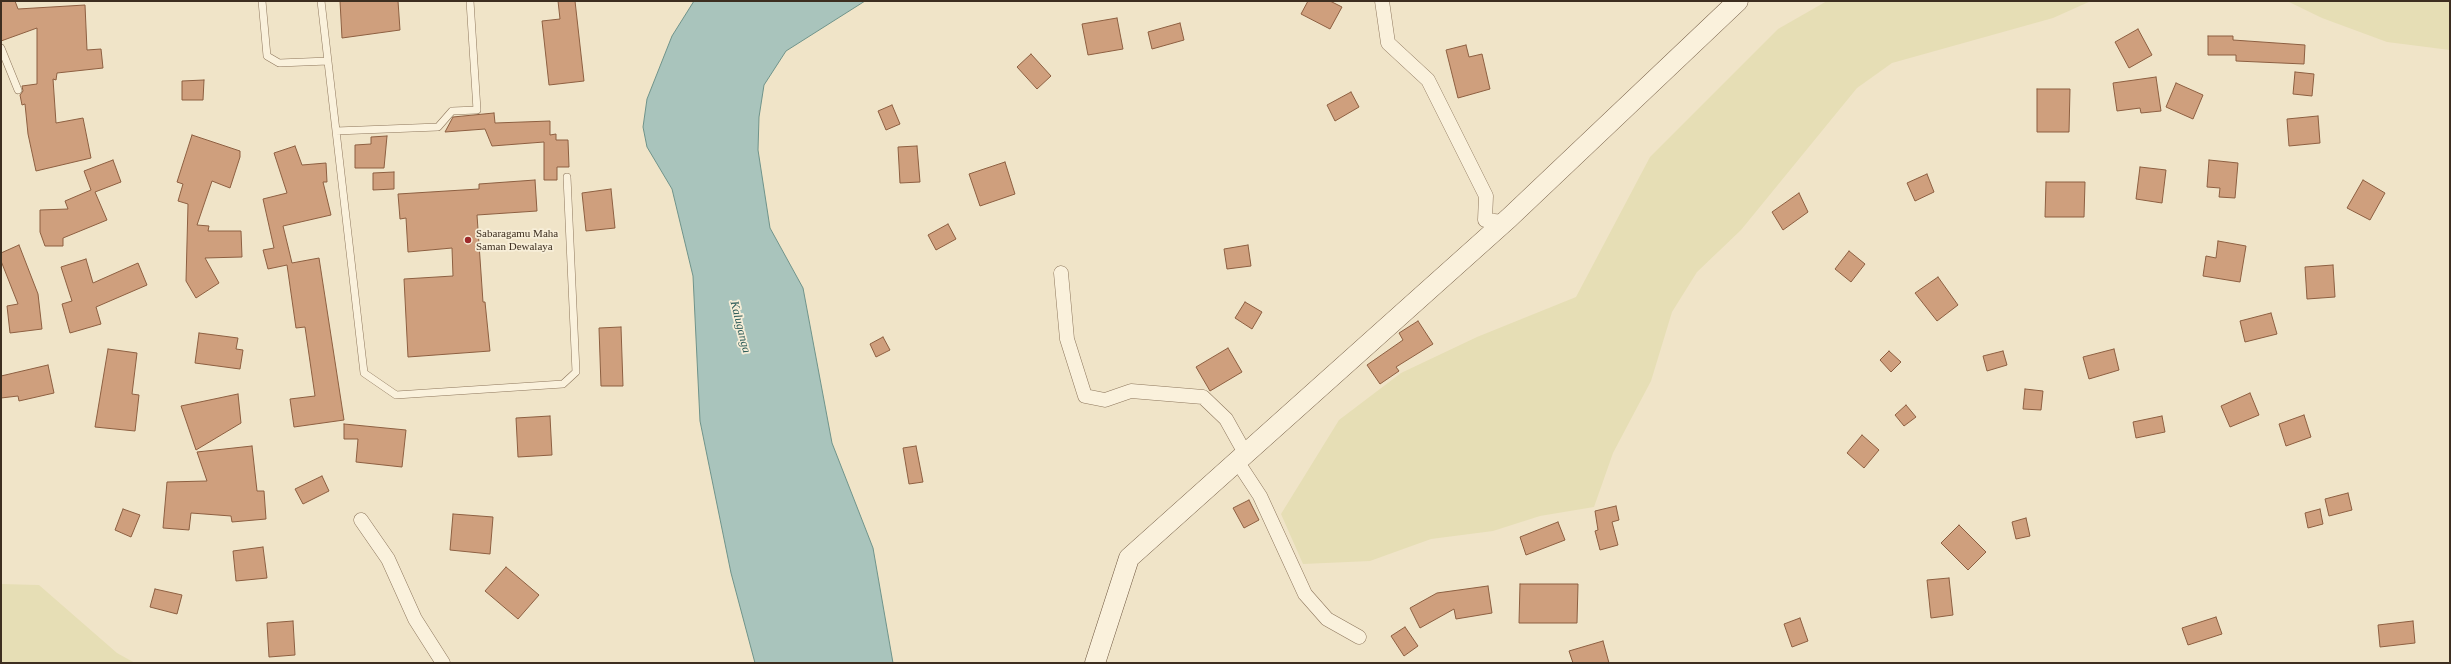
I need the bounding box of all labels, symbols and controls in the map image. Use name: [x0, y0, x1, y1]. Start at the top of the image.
place label: Sabaragamu Maha Saman Dewalaya: [476, 227, 558, 253]
marker: Sabaragamu Maha Saman Dewalaya: [463, 235, 473, 245]
water label: Kaluganga: [727, 299, 753, 355]

